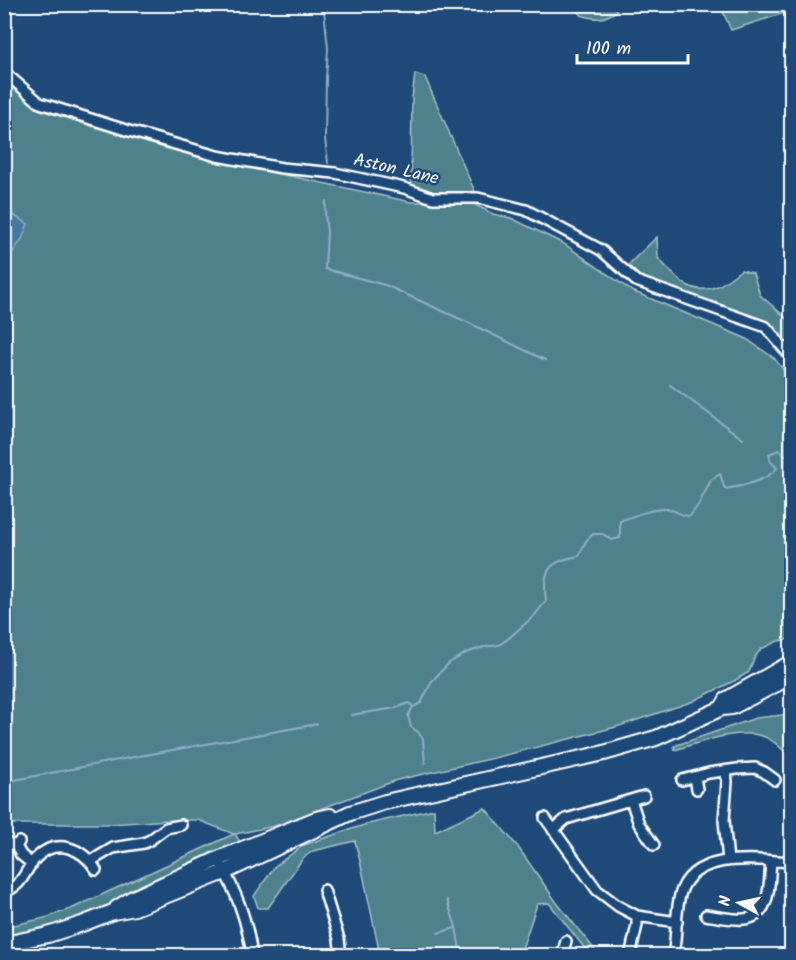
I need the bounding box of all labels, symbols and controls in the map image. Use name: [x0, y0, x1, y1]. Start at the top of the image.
scale bar: [577, 27, 688, 65]
text: 100 m: [586, 35, 631, 64]
street label: Aston Lane: [351, 146, 441, 194]
north arrow: [709, 873, 769, 933]
text: N: [713, 894, 739, 908]

